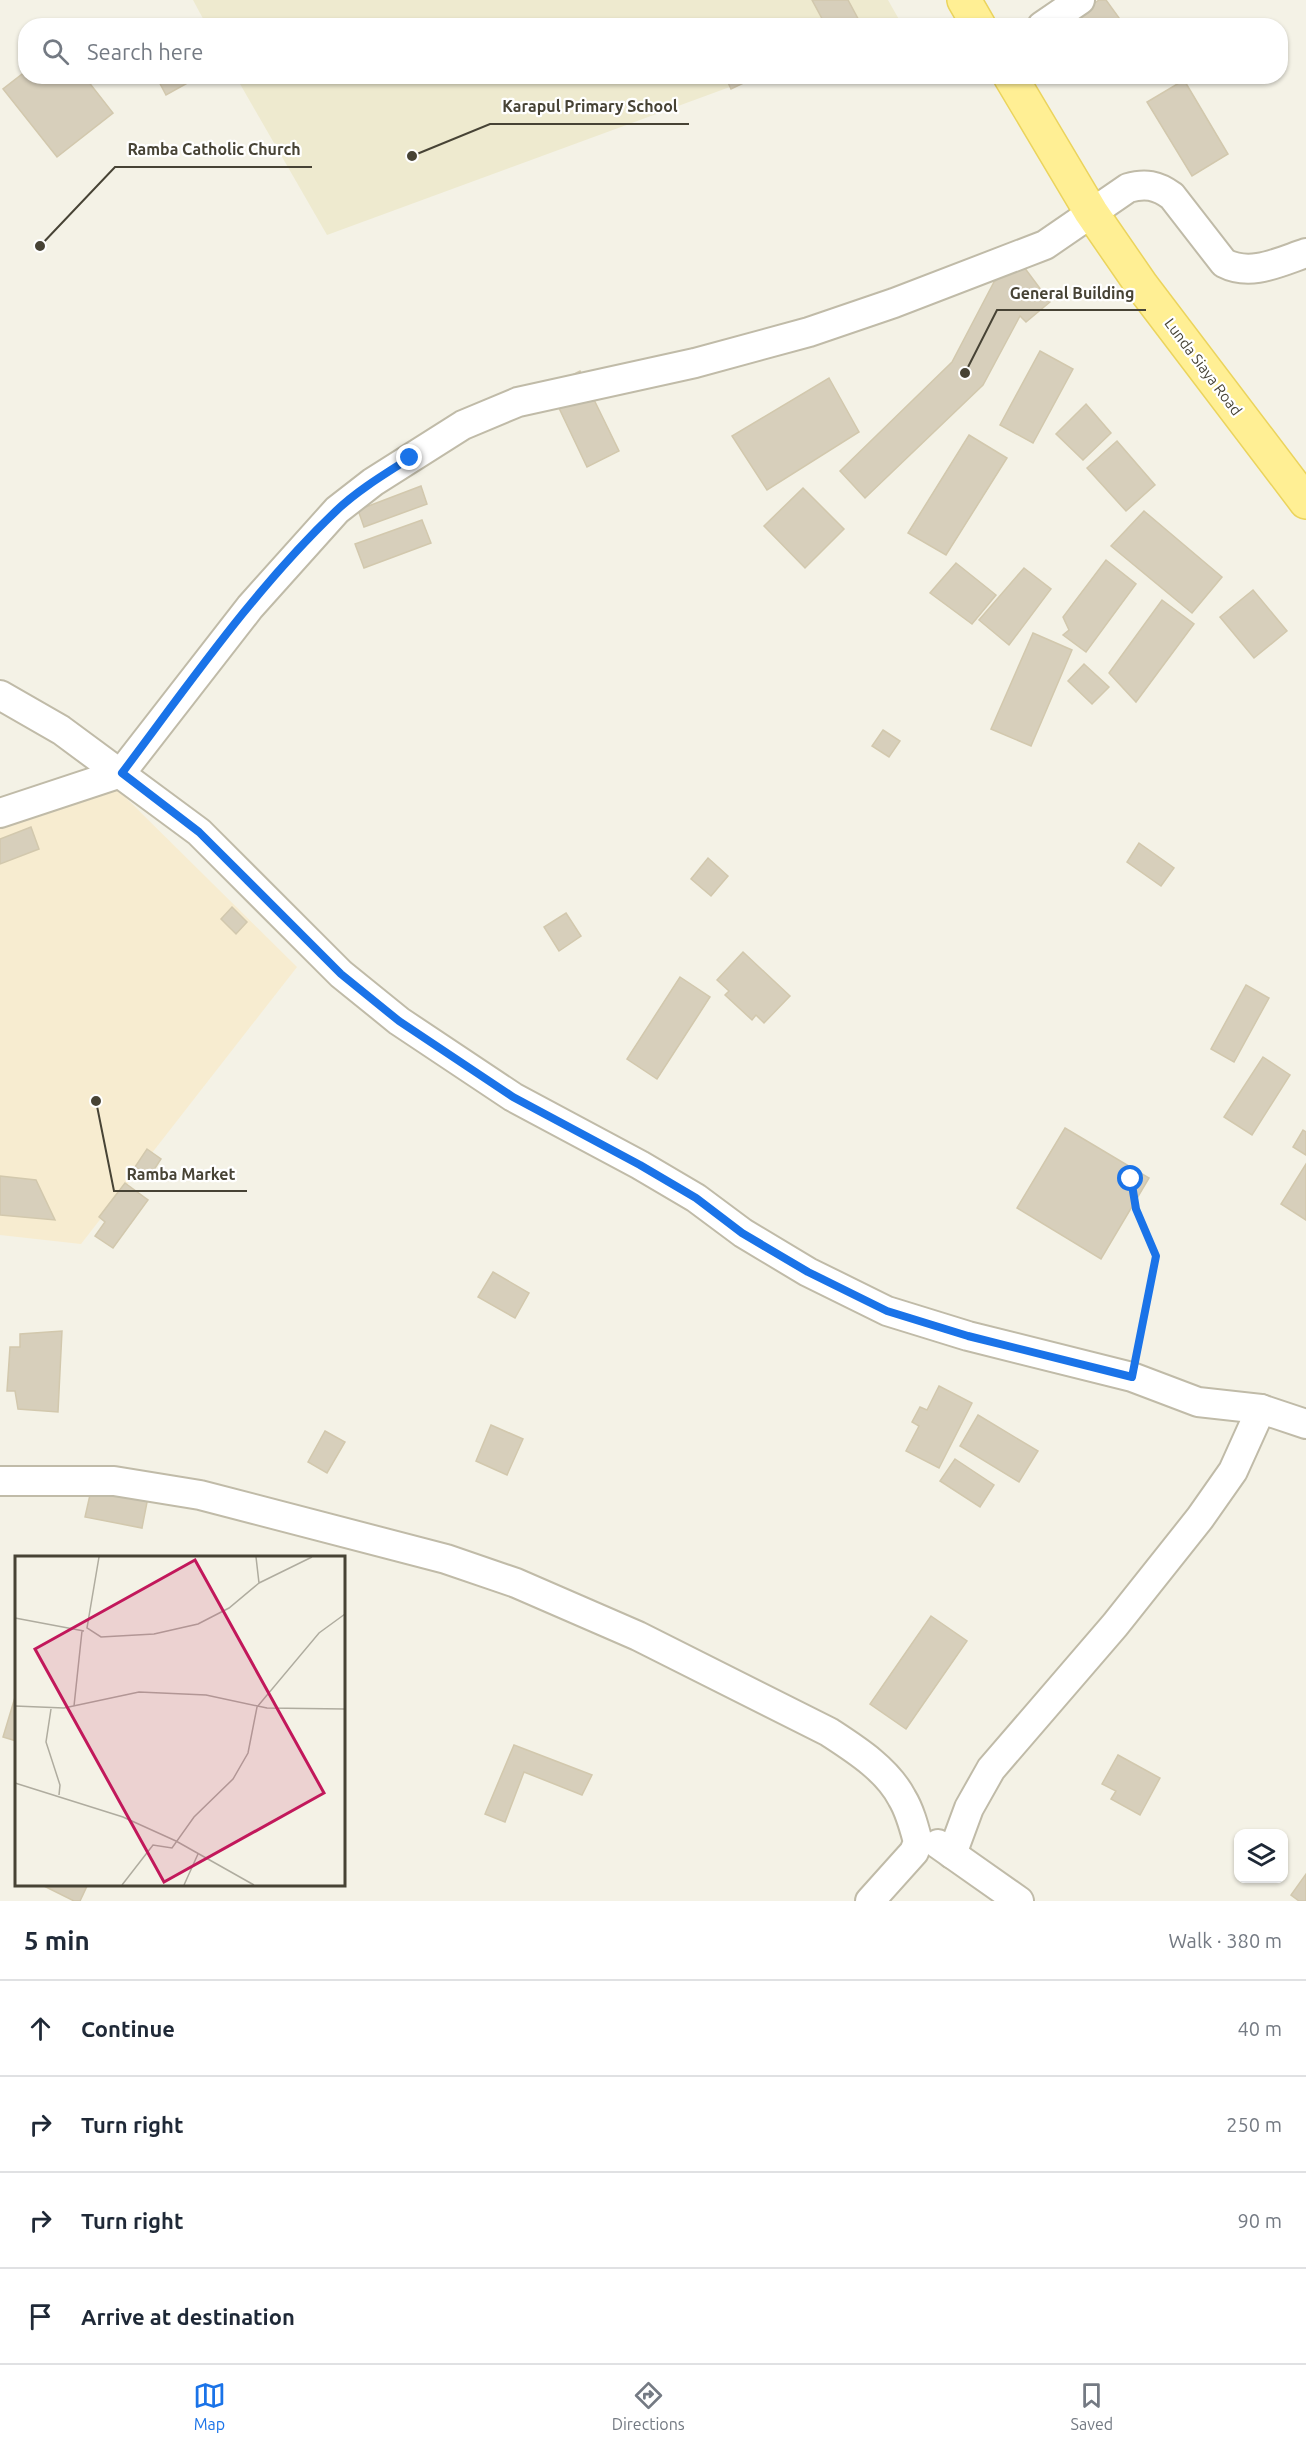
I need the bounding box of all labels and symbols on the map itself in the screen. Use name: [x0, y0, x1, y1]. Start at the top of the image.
callout: Karapul Primary School: [490, 90, 689, 124]
text: Karapul Primary School: [502, 97, 678, 115]
callout: Ramba Catholic Church: [115, 133, 312, 167]
text: Ramba Catholic Church: [127, 140, 301, 158]
callout: General Building: [997, 276, 1146, 310]
text: General Building: [1010, 284, 1134, 302]
street label: Lunda Siaya Road: [1161, 315, 1245, 418]
route end: [396, 444, 422, 470]
callout: Ramba Market: [114, 1157, 247, 1191]
text: Ramba Market: [127, 1165, 236, 1183]
route start: [1117, 1165, 1143, 1191]
inset map: [15, 1556, 345, 1886]

